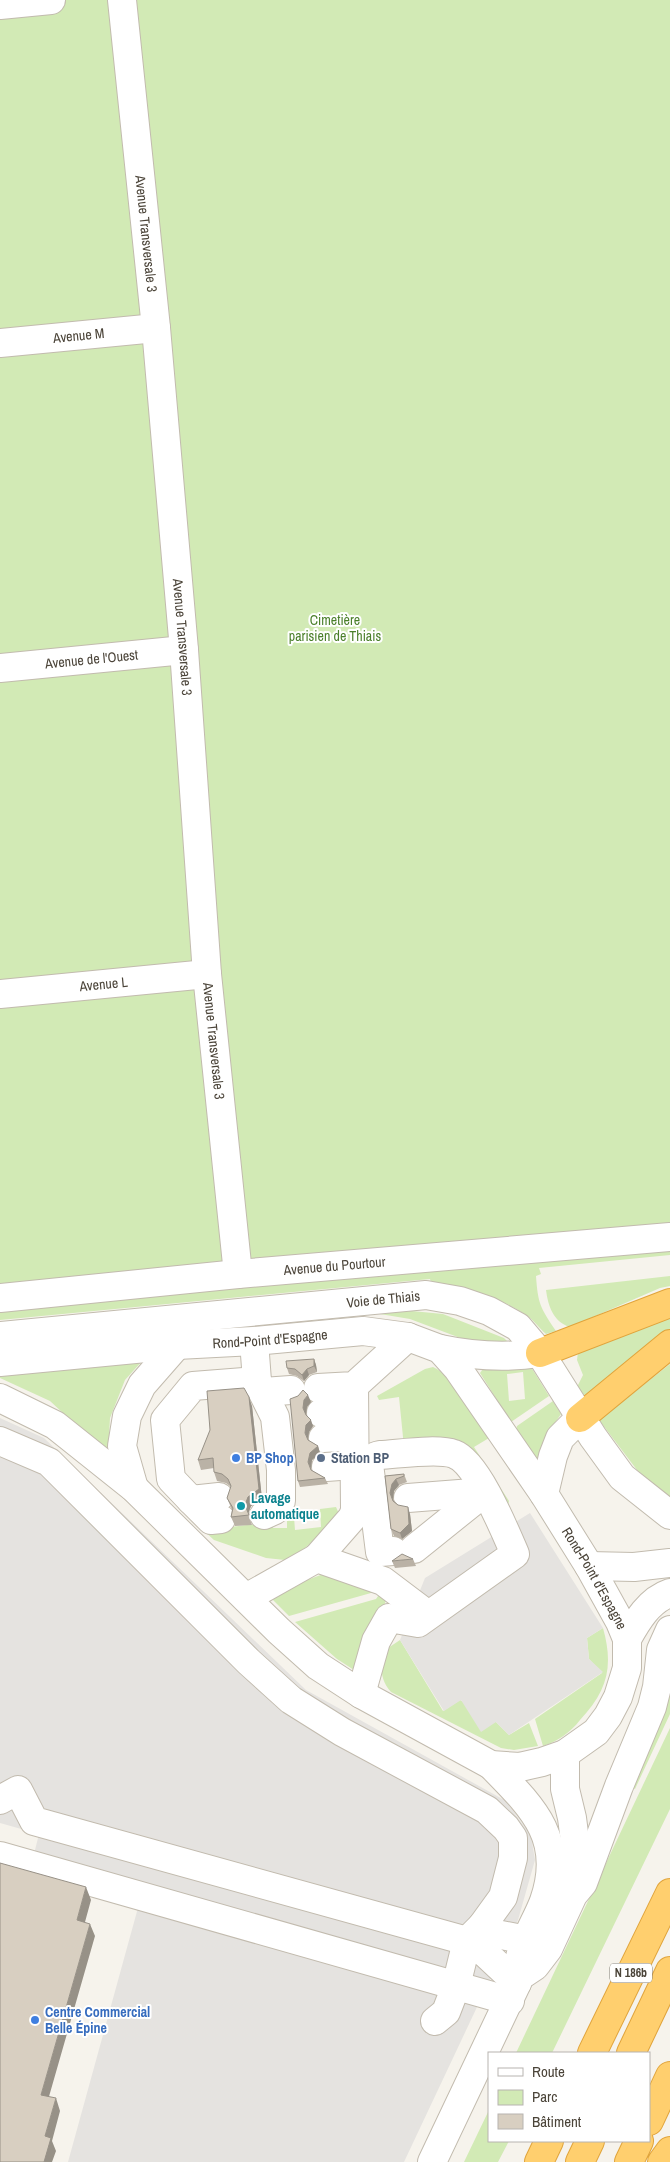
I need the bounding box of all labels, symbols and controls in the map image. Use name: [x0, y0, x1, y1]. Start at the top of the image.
street label: Avenue Transversale 3: [131, 173, 161, 293]
street label: Avenue M: [51, 324, 105, 347]
street label: Avenue Transversale 3: [169, 577, 196, 696]
park label: Cimetière parisien de Thiais: [289, 611, 381, 645]
street label: Avenue de l'Ouest: [43, 646, 139, 673]
street label: Avenue L: [78, 973, 129, 995]
street label: Avenue Transversale 3: [199, 981, 229, 1100]
street label: Avenue du Pourtour: [282, 1252, 386, 1279]
street label: Voie de Thiais: [346, 1287, 421, 1312]
street label: Rond-Point d'Espagne: [212, 1325, 328, 1352]
place label: BP Shop: [246, 1449, 294, 1467]
place label: Station BP: [331, 1449, 389, 1467]
marker: BP Shop: [230, 1452, 242, 1464]
marker: Station BP: [315, 1452, 327, 1464]
place label: Lavage automatique: [251, 1489, 319, 1523]
marker: Lavage automatique: [235, 1500, 247, 1512]
street label: Rond-Point d'Espagne: [558, 1524, 631, 1632]
road number: N 186b: [610, 1964, 652, 1982]
place label: Centre Commercial Belle Épine: [45, 2003, 150, 2037]
marker: Centre Commercial Belle Épine: [29, 2014, 41, 2026]
legend: [488, 2052, 650, 2142]
text: Route: [532, 2061, 565, 2082]
text: Parc: [532, 2086, 557, 2107]
text: Bâtiment: [532, 2111, 582, 2132]

